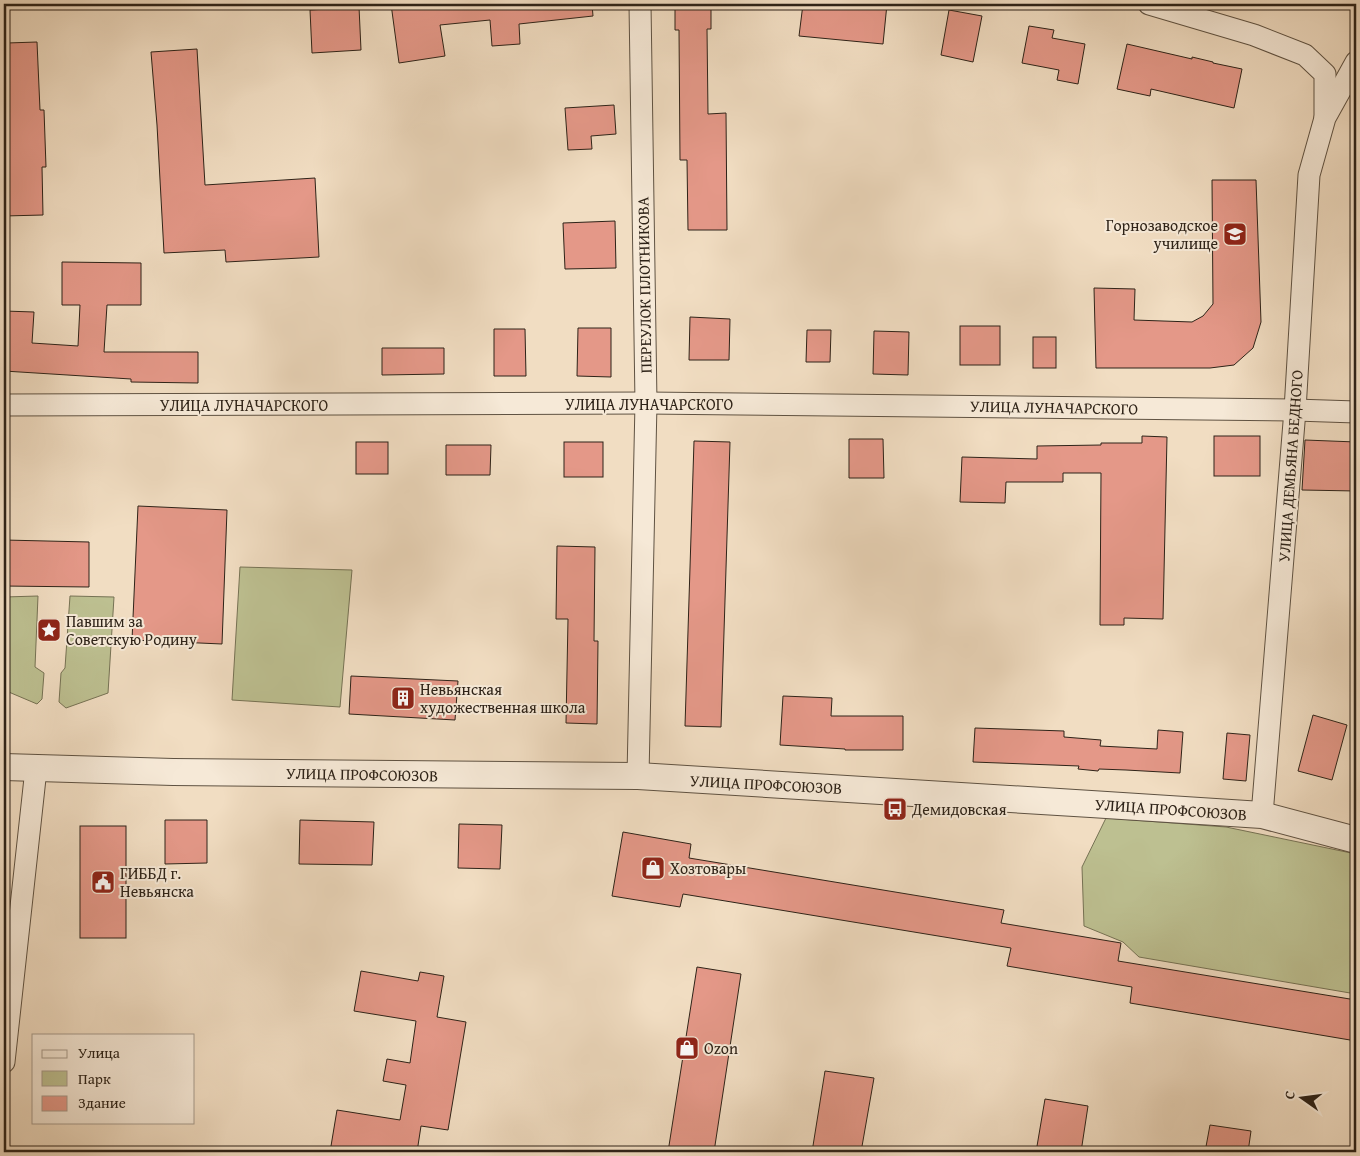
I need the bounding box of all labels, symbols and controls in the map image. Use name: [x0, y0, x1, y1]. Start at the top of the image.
street label: ПЕРЕУЛОК ПЛОТНИКОВА: [630, 196, 658, 374]
place label: Горнозаводское училище: [1106, 213, 1218, 255]
school or university icon: Горнозаводское училище: [1222, 221, 1248, 247]
street label: УЛИЦА ДЕМЬЯНА БЕДНОГО: [1271, 369, 1309, 563]
street label: УЛИЦА ЛУНАЧАРСКОГО: [565, 392, 733, 416]
street label: УЛИЦА ЛУНАЧАРСКОГО: [160, 393, 328, 417]
street label: УЛИЦА ЛУНАЧАРСКОГО: [970, 394, 1139, 420]
place label: Павшим за Советскую Родину: [66, 609, 197, 651]
place icon: Павшим за Советскую Родину: [36, 617, 62, 643]
place label: Невьянская художественная школа: [420, 677, 586, 719]
building icon: Невьянская художественная школа: [390, 685, 416, 711]
street label: УЛИЦА ПРОФСОЮЗОВ: [286, 761, 438, 787]
street label: УЛИЦА ПРОФСОЮЗОВ: [689, 768, 843, 800]
street label: УЛИЦА ПРОФСОЮЗОВ: [1094, 792, 1248, 826]
bus stop icon: Демидовская: [882, 796, 908, 822]
place label: Демидовская: [911, 797, 1007, 821]
shop icon: Хозтовары: [640, 855, 666, 881]
place label: Хозтовары: [670, 856, 746, 880]
place label: ГИББД г. Невьянска: [120, 861, 194, 903]
public building icon: ГИББД г. Невьянска: [90, 869, 116, 895]
legend: [32, 1034, 195, 1124]
shop icon: Ozon: [674, 1035, 700, 1061]
place label: Ozon: [704, 1036, 738, 1060]
text: Улица: [78, 1042, 121, 1063]
text: Парк: [78, 1068, 111, 1089]
north arrow: [1278, 1074, 1328, 1124]
text: С: [1279, 1089, 1300, 1101]
text: Здание: [78, 1092, 126, 1113]

